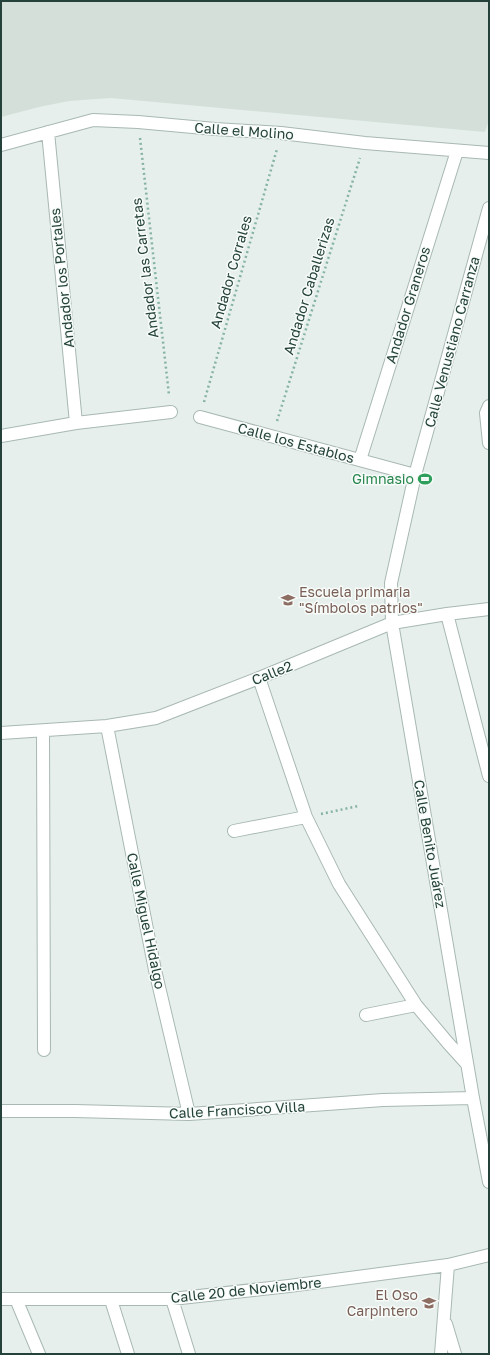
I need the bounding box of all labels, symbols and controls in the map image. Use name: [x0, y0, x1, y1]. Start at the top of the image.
street label: Calle el Molino: [194, 119, 294, 142]
street label: Andador las Carretas: [127, 197, 162, 339]
street label: Andador los Portales: [46, 207, 77, 349]
street label: Andador Corrales: [206, 213, 255, 330]
street label: Andador Caballerizas: [279, 215, 338, 357]
street label: Andador Graneros: [382, 244, 433, 365]
street label: Calle Venustiano Carranza: [420, 254, 483, 429]
street label: Calle los Establos: [236, 419, 356, 466]
place label: Gimnasio: [352, 470, 414, 487]
sports icon: Gimnasio: [417, 471, 433, 487]
place label: Escuela primaria "Símbolos patrios": [299, 583, 423, 616]
school or university icon: Escuela primaria "Símbolos patrios": [280, 592, 296, 608]
street label: Calle2: [249, 657, 295, 688]
street label: Calle Benito Juárez: [411, 778, 450, 909]
street label: Calle Miguel Hidalgo: [124, 851, 169, 991]
street label: Calle Francisco Villa: [168, 1097, 306, 1122]
street label: Calle 20 de Noviembre: [170, 1273, 322, 1306]
place label: El Oso Carpintero: [347, 1286, 418, 1319]
school or university icon: El Oso Carpintero: [421, 1295, 437, 1311]

